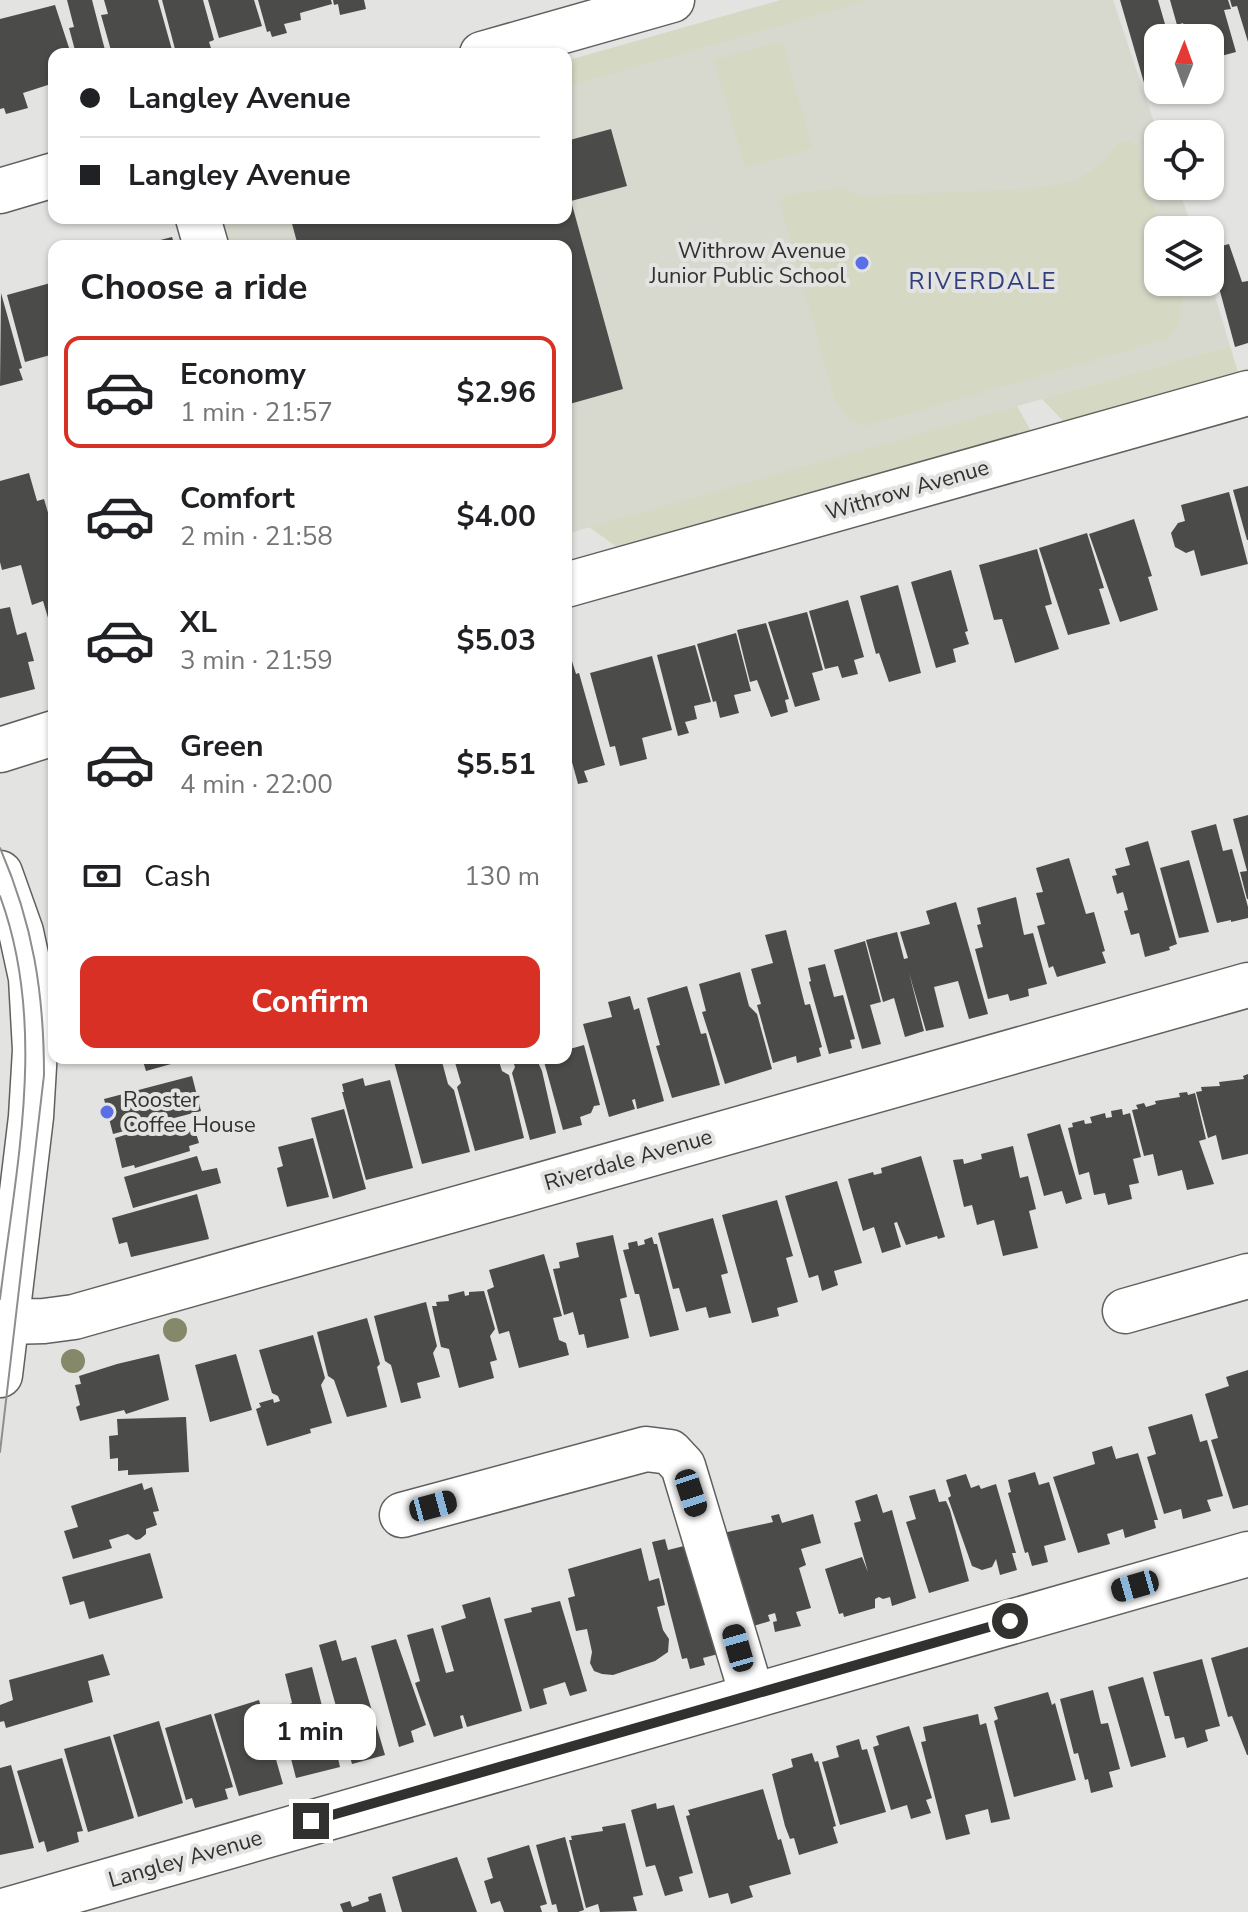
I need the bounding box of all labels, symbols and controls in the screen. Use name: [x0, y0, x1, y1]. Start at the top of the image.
north arrow: [1144, 24, 1224, 104]
map controls: [1144, 24, 1224, 296]
text: Langley Avenue: [128, 78, 351, 119]
button: locate: [1144, 120, 1224, 200]
text: Langley Avenue: [128, 155, 351, 196]
button: layers: [1144, 216, 1224, 296]
place label: Withrow Avenue Junior Public School: [649, 236, 846, 291]
marker: Withrow Avenue Junior Public School: [853, 254, 871, 272]
text: Choose a ride: [80, 263, 308, 312]
district label: RIVERDALE: [909, 265, 1057, 297]
text: Economy: [180, 354, 306, 395]
icon: car: [84, 356, 156, 428]
text: $2.96: [457, 372, 536, 413]
text: 1 min · 21:57: [180, 395, 333, 430]
street label: Withrow Avenue: [822, 452, 992, 528]
text: Comfort: [180, 478, 295, 519]
icon: car: [84, 480, 156, 552]
text: $4.00: [457, 496, 536, 537]
text: 2 min · 21:58: [180, 519, 333, 554]
text: XL: [180, 602, 217, 643]
icon: car: [84, 604, 156, 676]
text: $5.03: [457, 620, 536, 661]
text: 3 min · 21:59: [180, 643, 333, 678]
text: Green: [180, 726, 264, 767]
icon: car: [84, 728, 156, 800]
text: $5.51: [457, 744, 536, 785]
text: 4 min · 22:00: [180, 767, 333, 802]
icon: cash: [80, 854, 124, 898]
text: Cash: [144, 856, 211, 897]
text: 130 m: [464, 859, 540, 894]
button: Confirm: [80, 956, 540, 1048]
place label: Rooster Coffee House: [123, 1085, 256, 1140]
marker: Rooster Coffee House: [98, 1103, 116, 1121]
street label: Riverdale Avenue: [541, 1122, 716, 1198]
car: [672, 1466, 710, 1520]
car: [407, 1488, 459, 1524]
car: [1109, 1568, 1161, 1604]
route start: [992, 1603, 1028, 1639]
car: [720, 1622, 756, 1674]
callout: 1 min: [245, 1705, 377, 1761]
text: 1 min: [276, 1714, 344, 1749]
route end: [293, 1803, 329, 1839]
street label: Langley Avenue: [105, 1823, 266, 1895]

